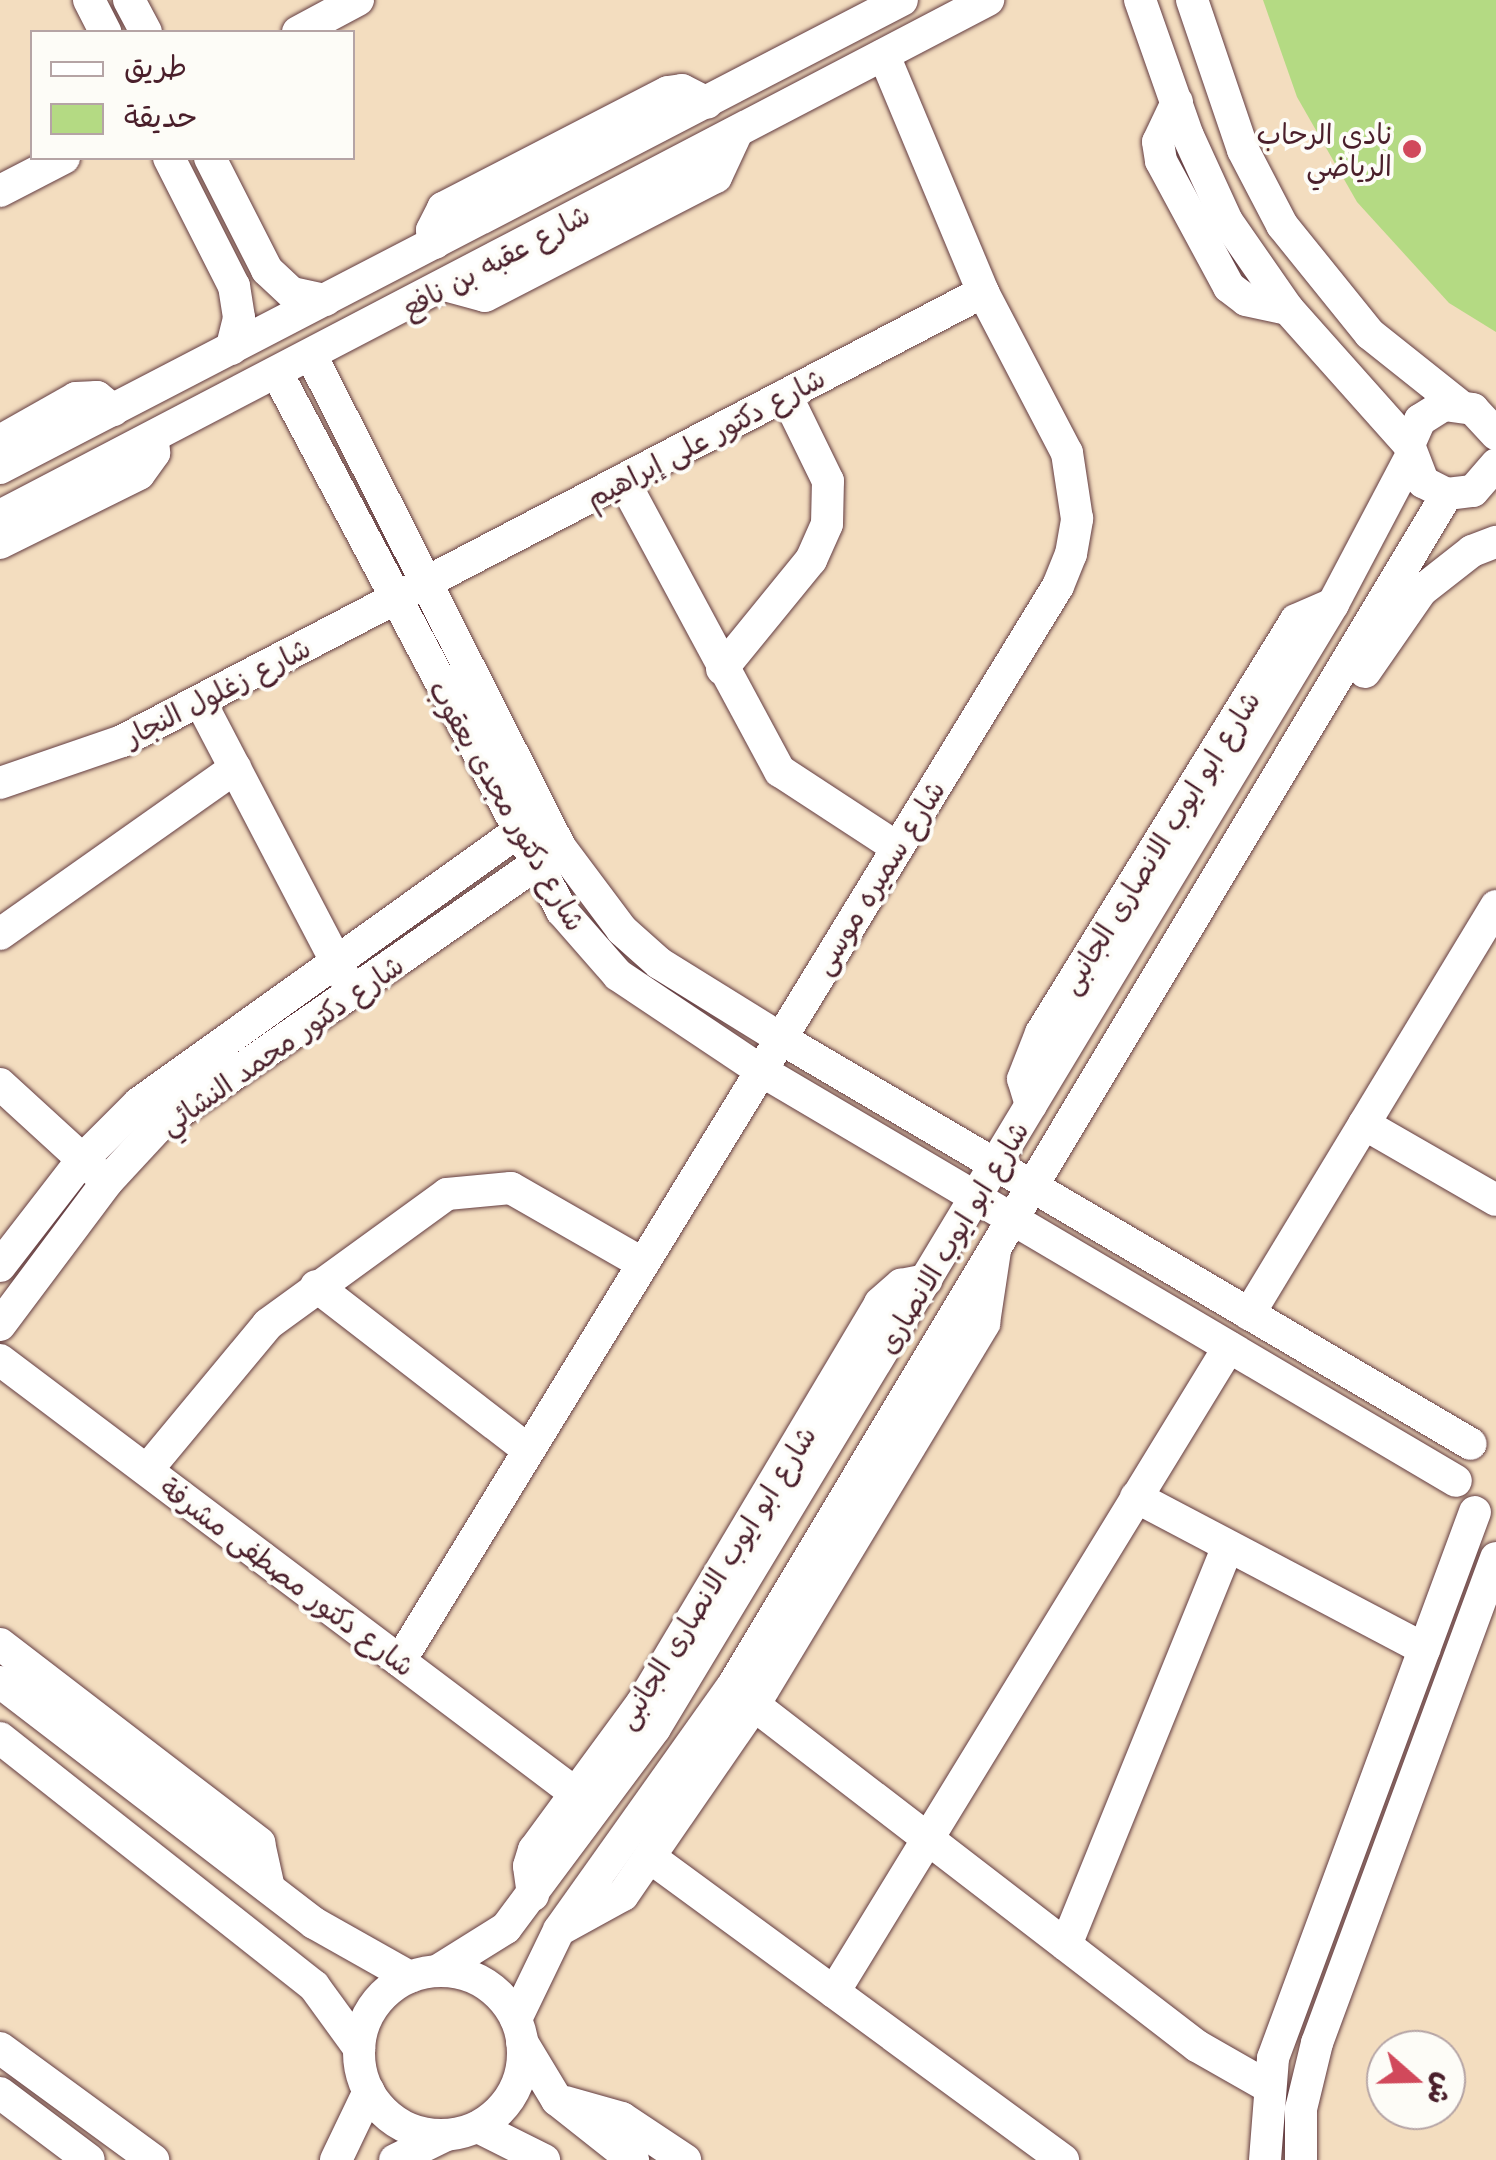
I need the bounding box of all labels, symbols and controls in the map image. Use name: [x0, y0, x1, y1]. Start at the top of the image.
legend: [30, 30, 355, 160]
text: طريق: [124, 45, 187, 85]
text: حديقة: [124, 95, 198, 135]
place label: نادي الرحاب الرياضي: [1257, 116, 1392, 182]
marker: نادي الرحاب الرياضي: [1401, 138, 1423, 160]
street label: شارع عقبه بن نافع: [395, 196, 595, 324]
street label: شارع دكتور على إبراهيم: [580, 360, 830, 514]
street label: شارع زغلول النجار: [118, 630, 316, 752]
street label: شارع دكتور مجدى يعقوب: [422, 674, 594, 936]
street label: شارع ابو ايوب الانصارى الجانبى: [1052, 684, 1266, 1000]
street label: شارع سميره موسى: [805, 774, 951, 980]
street label: شارع دكتور محمد النشائي: [153, 947, 409, 1141]
street label: شارع ابو ايوب الانصارى: [869, 1115, 1035, 1359]
street label: شارع ابو ايوب الانصارى الجانبى: [608, 1419, 822, 1735]
street label: شارع دكتور مصطفى مشرفة: [154, 1469, 422, 1683]
north arrow: [1366, 2030, 1466, 2130]
text: ش: [1420, 2069, 1464, 2110]

